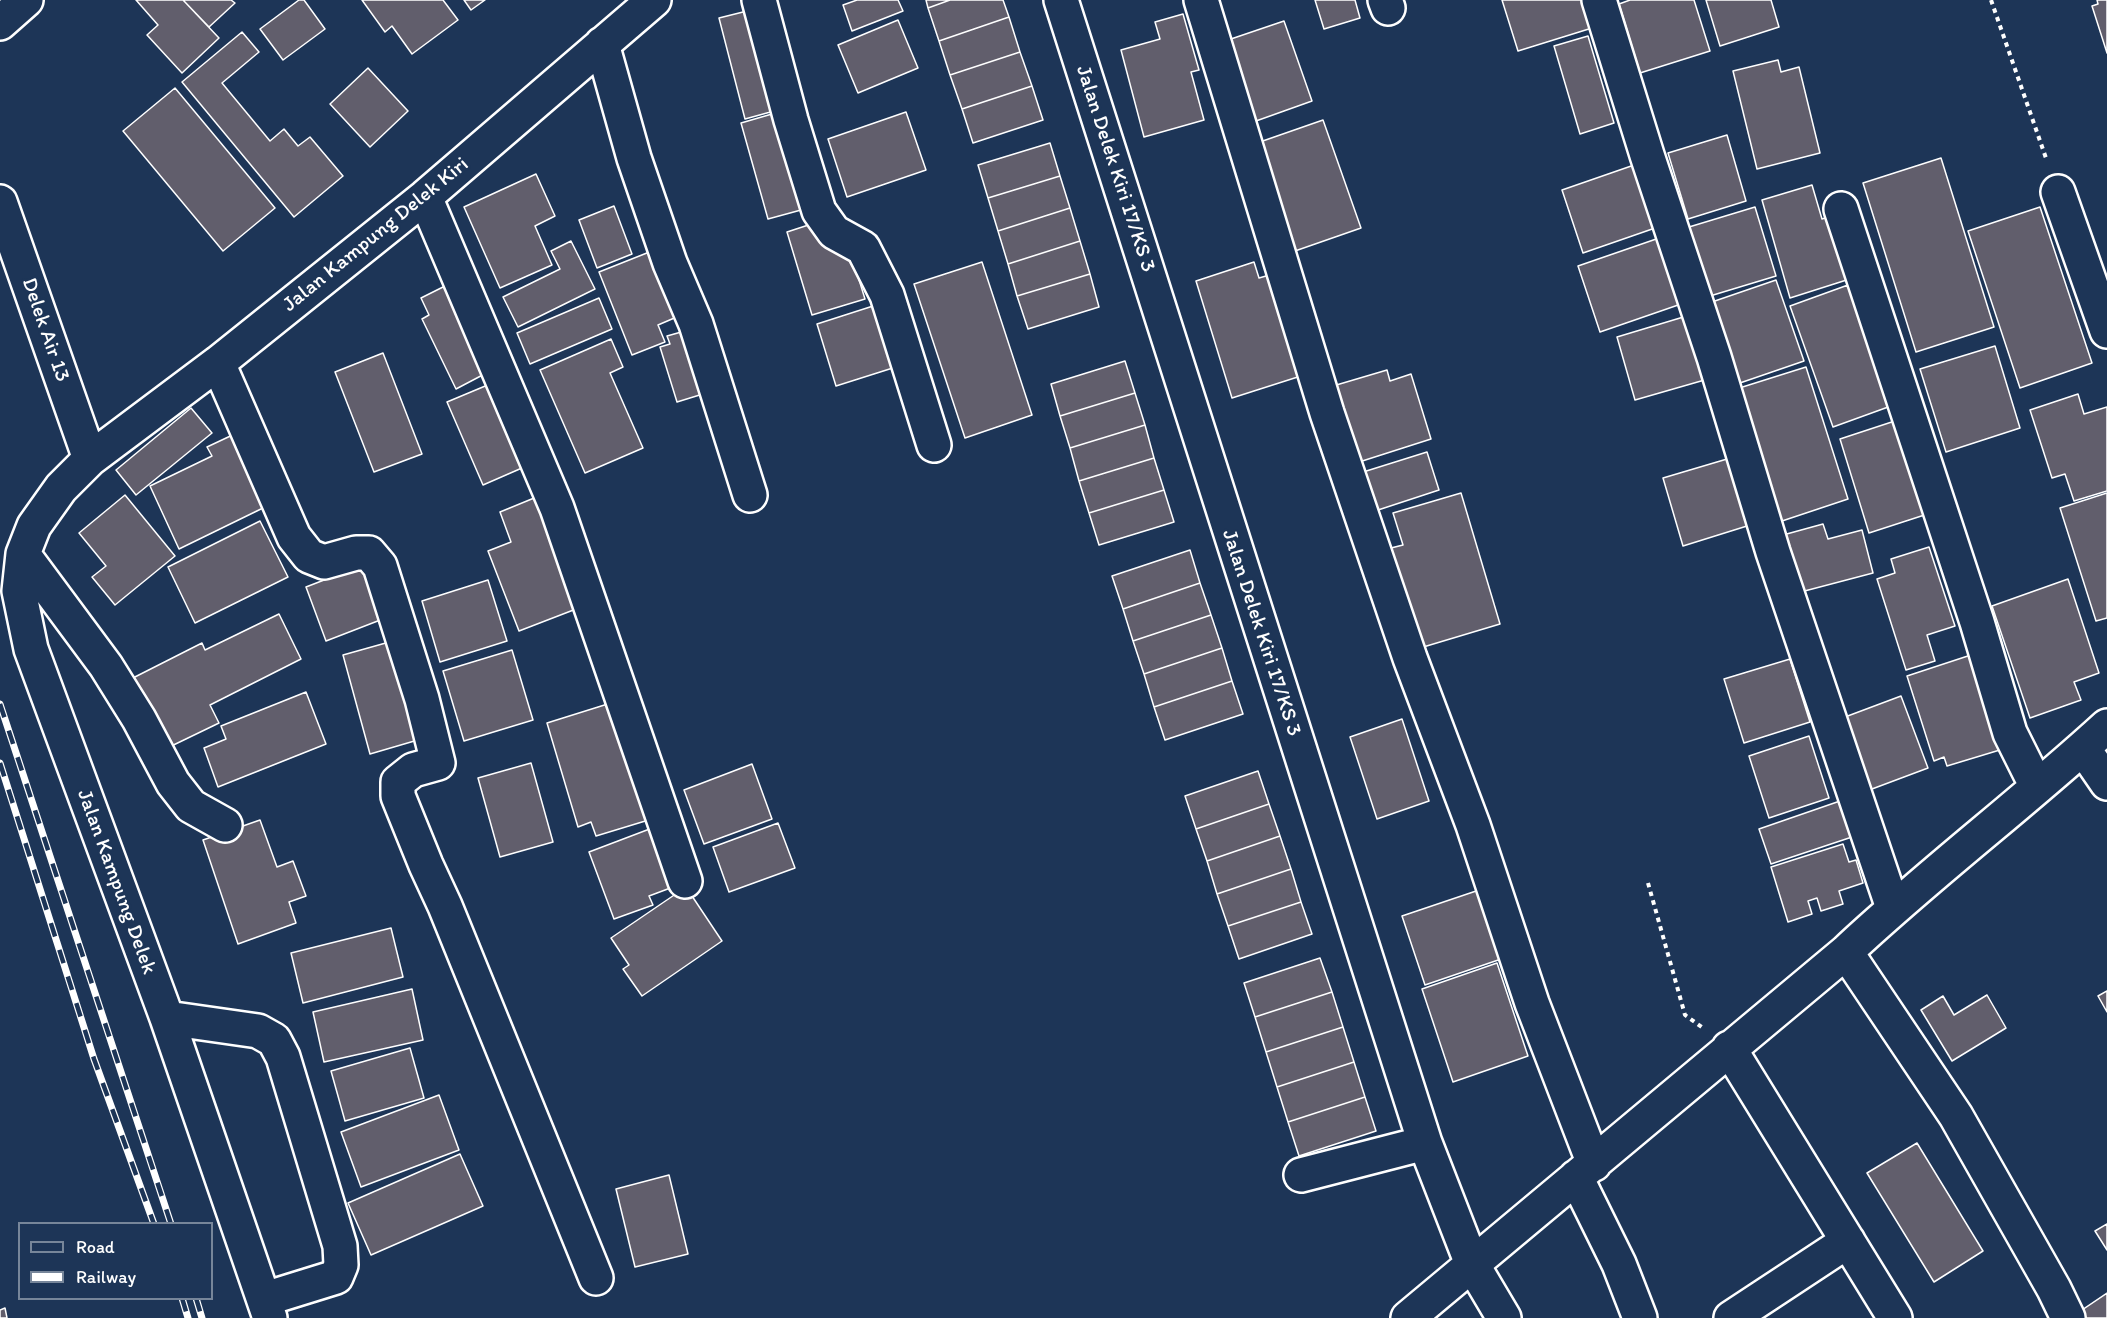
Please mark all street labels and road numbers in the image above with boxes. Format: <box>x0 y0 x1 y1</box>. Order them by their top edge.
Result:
street label: Jalan Delek Kiri 17/KS 3 <box>1070 62 1160 276</box>
street label: Jalan Kampung Delek Kiri <box>278 152 474 318</box>
street label: Delek Air 13 <box>15 275 75 385</box>
street label: Jalan Delek Kiri 17/KS 3 <box>1216 526 1306 740</box>
street label: Jalan Kampung Delek <box>71 786 161 978</box>

